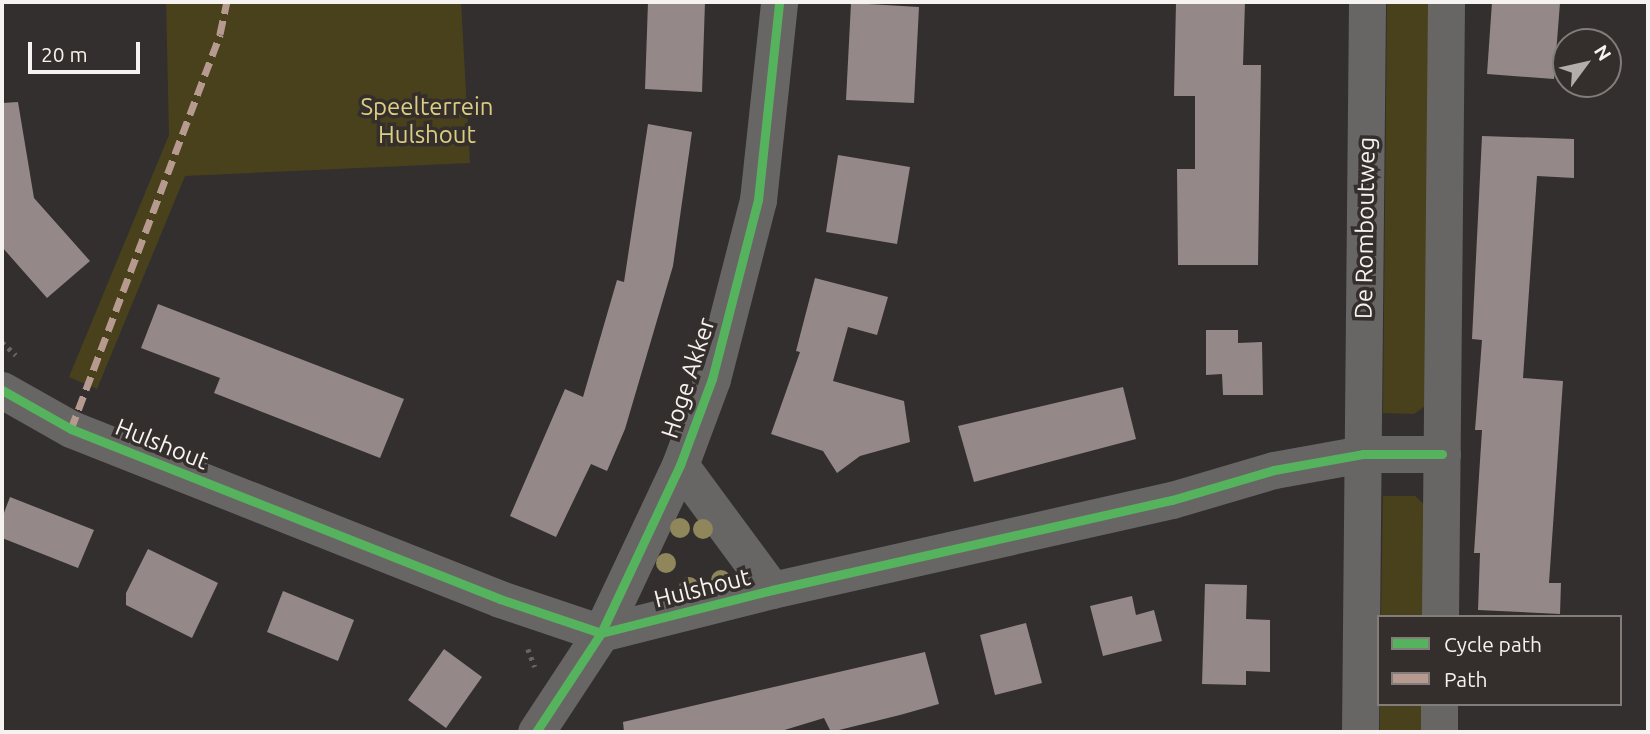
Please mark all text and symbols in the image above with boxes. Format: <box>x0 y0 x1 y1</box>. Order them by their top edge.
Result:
scale bar <box>32 28 144 72</box>
north arrow <box>1552 28 1622 98</box>
text: N <box>1590 41 1616 65</box>
text: 20 m <box>41 42 88 66</box>
park label: Speelterrein Hulshout <box>361 93 493 149</box>
street label: De Romboutweg <box>1349 137 1381 319</box>
street label: Hoge Akker <box>655 314 721 442</box>
street label: Hulshout <box>111 412 213 476</box>
street label: Hulshout <box>651 562 753 614</box>
legend <box>1377 615 1622 706</box>
text: Cycle path <box>1444 632 1542 656</box>
text: Path <box>1444 667 1487 691</box>

